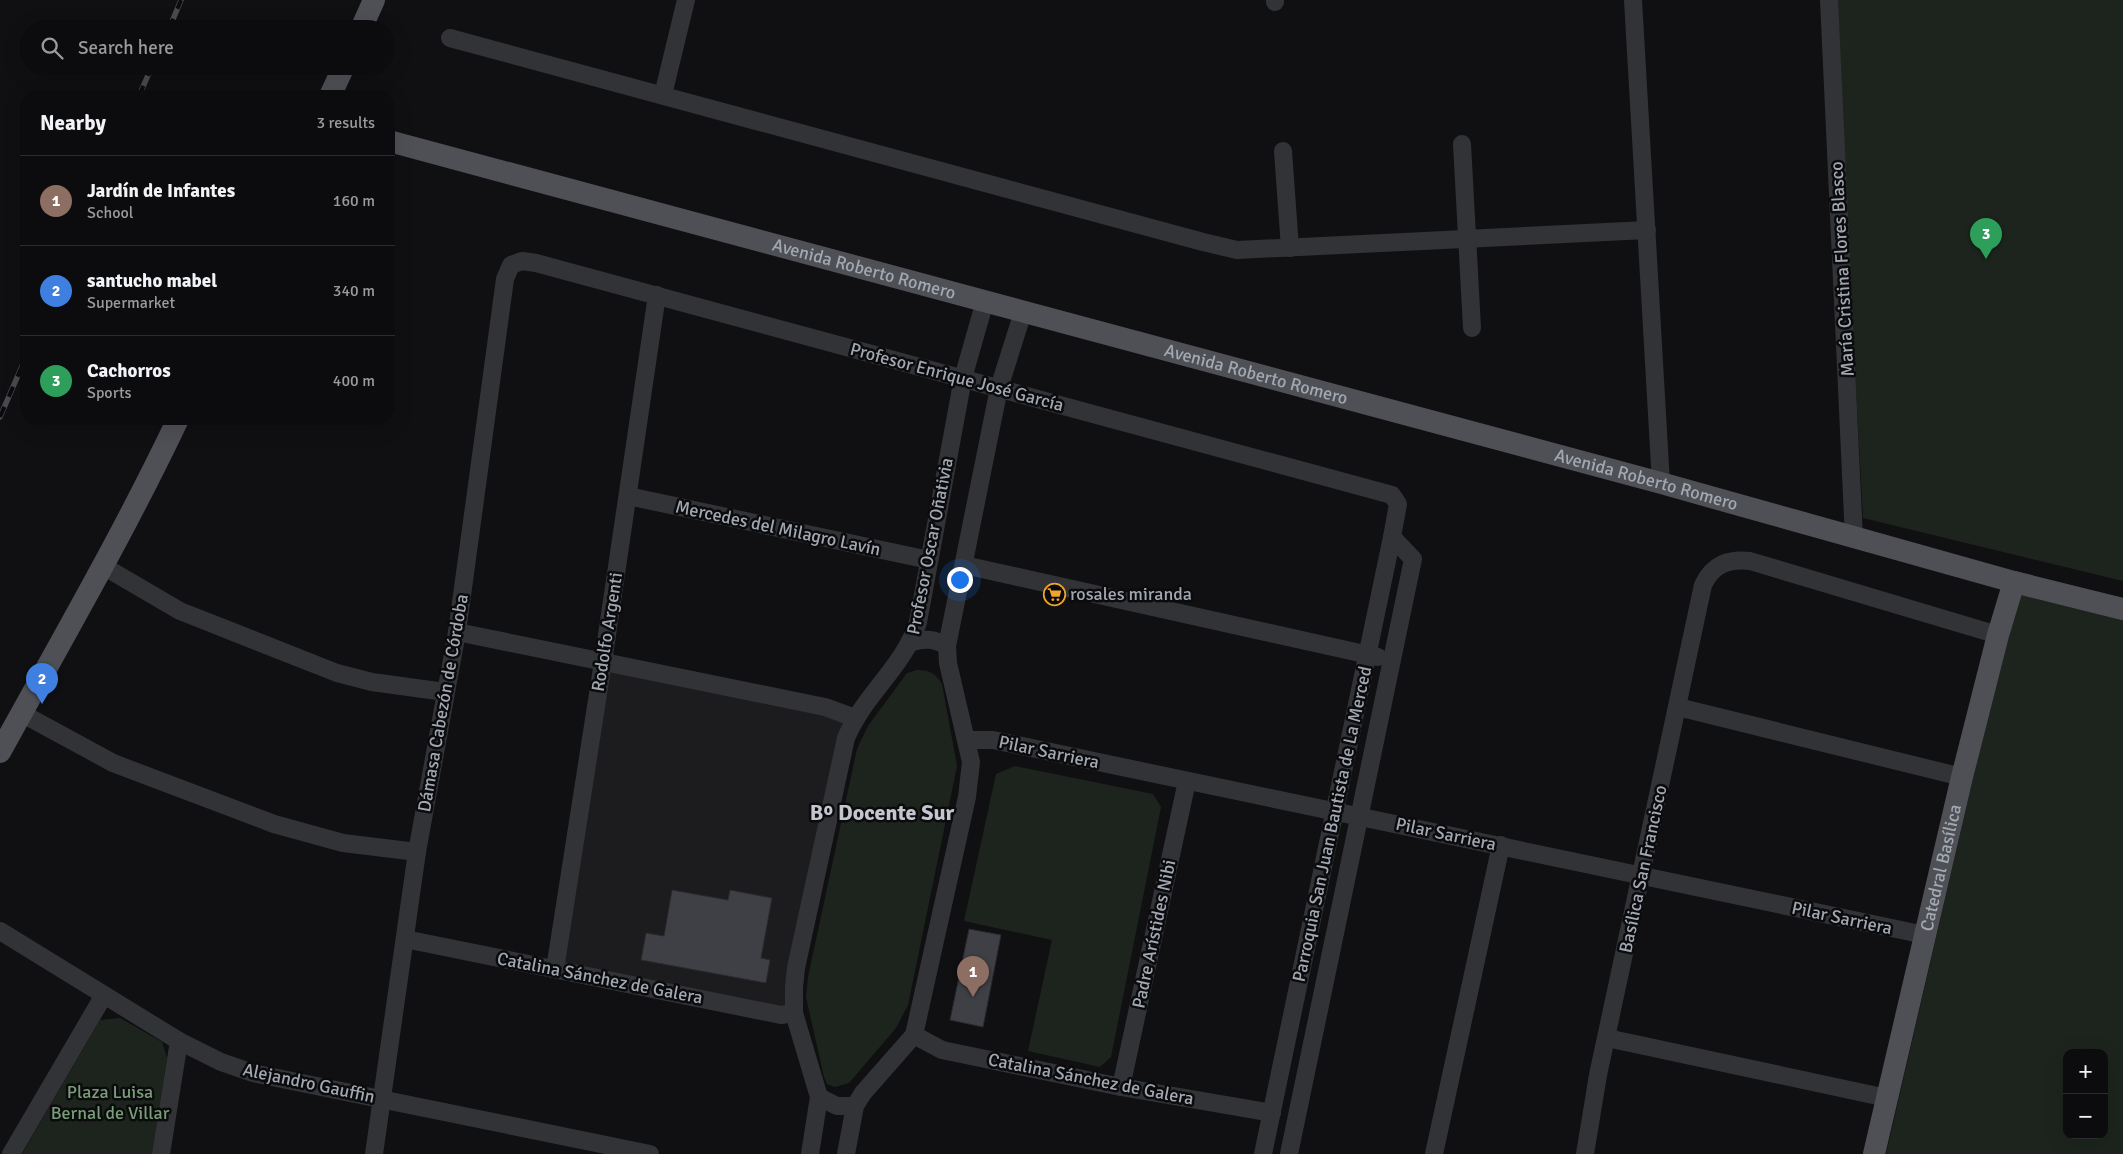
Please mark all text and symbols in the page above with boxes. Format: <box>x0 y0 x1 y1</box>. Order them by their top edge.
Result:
search box <box>20 20 395 75</box>
icon: search <box>38 34 66 62</box>
text: Search here <box>78 36 174 60</box>
text: Nearby <box>40 110 106 136</box>
text: 3 results <box>316 113 375 133</box>
street label: María Cristina Flores Blasco <box>1825 161 1859 377</box>
text: Jardín de Infantes <box>87 179 235 203</box>
text: 1 <box>52 191 60 211</box>
text: 160 m <box>333 191 375 211</box>
text: School <box>87 203 133 223</box>
pin: 3 <box>1970 218 2002 259</box>
street label: Avenida Roberto Romero <box>770 234 958 304</box>
text: santucho mabel <box>87 269 217 293</box>
text: 2 <box>52 281 60 301</box>
text: 340 m <box>333 281 375 301</box>
text: Supermarket <box>87 293 175 313</box>
street label: Profesor Enrique José García <box>848 338 1066 416</box>
street label: Avenida Roberto Romero <box>1162 339 1350 409</box>
text: Cachorros <box>87 359 171 383</box>
text: 3 <box>52 371 60 391</box>
text: 400 m <box>333 371 375 391</box>
text: Sports <box>87 383 132 403</box>
street label: Avenida Roberto Romero <box>1552 444 1740 515</box>
street label: Profesor Oscar Oñativia <box>902 456 958 636</box>
street label: Mercedes del Milagro Lavín <box>673 495 883 561</box>
your location <box>947 567 973 593</box>
street label: Rodolfo Argenti <box>587 571 627 693</box>
supermarket icon: rosales miranda <box>1042 582 1066 606</box>
place label: rosales miranda <box>1070 583 1192 605</box>
street label: Dámasa Cabezón de Córdoba <box>413 592 473 814</box>
pin: 2 <box>26 663 58 704</box>
street label: Parroquia San Juan Bautista de La Merced <box>1288 664 1376 984</box>
street label: Pilar Sarriera <box>997 731 1101 773</box>
street label: Basílica San Francisco <box>1614 783 1672 955</box>
district label: Bº Docente Sur <box>810 799 955 826</box>
street label: Catedral Basílica <box>1915 802 1966 933</box>
street label: Pilar Sarriera <box>1394 813 1498 855</box>
street label: Padre Arístides Nibi <box>1127 858 1181 1010</box>
street label: Pilar Sarriera <box>1790 897 1894 939</box>
street label: Catalina Sánchez de Galera <box>495 947 705 1009</box>
pin: 1 <box>957 956 989 997</box>
street label: Catalina Sánchez de Galera <box>986 1048 1196 1110</box>
map controls <box>2063 1049 2108 1139</box>
button: + <box>2063 1049 2108 1094</box>
street label: Alejandro Gauffin <box>241 1058 377 1108</box>
park label: Plaza Luisa Bernal de Villar <box>51 1081 170 1124</box>
button: − <box>2063 1094 2108 1139</box>

